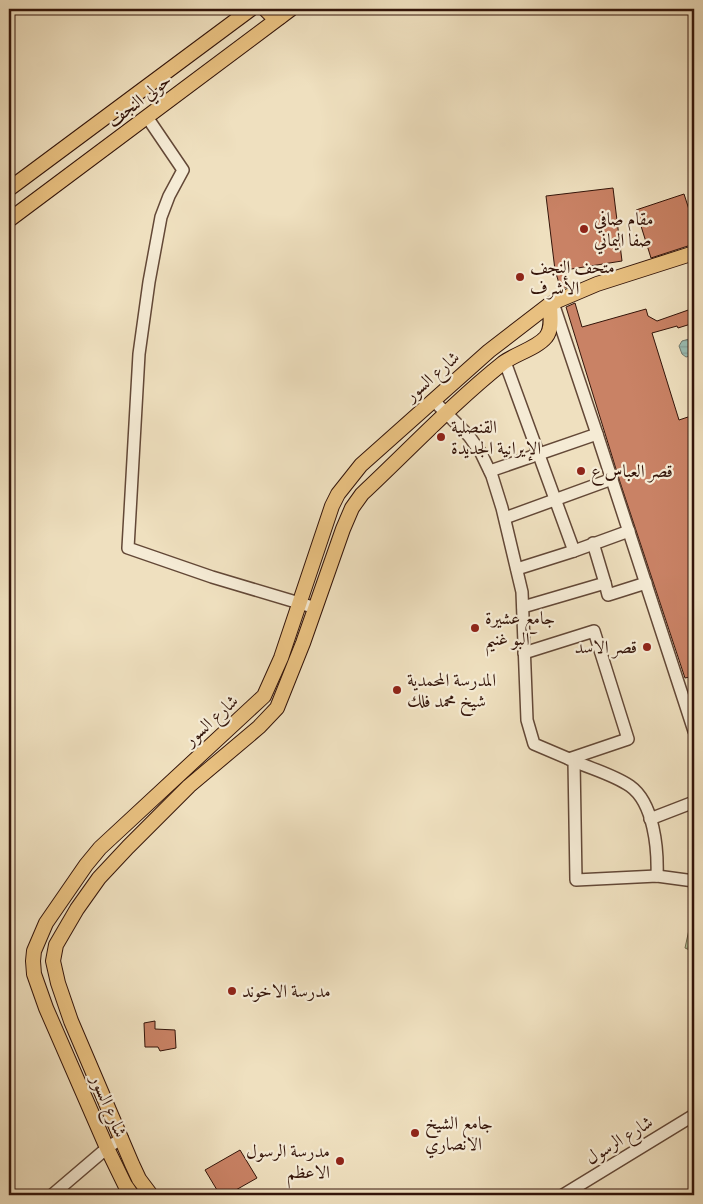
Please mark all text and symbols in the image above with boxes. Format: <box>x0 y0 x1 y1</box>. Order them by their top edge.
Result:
street label: حولي النجف <box>102 69 178 135</box>
place label: مقام صافي صفا اليماني <box>594 208 653 255</box>
marker: مقام صافي صفا اليماني <box>578 223 590 235</box>
place label: متحف النجف الأشرف <box>530 256 615 303</box>
marker: متحف النجف الأشرف <box>514 271 526 283</box>
street label: شارع السور <box>398 346 467 410</box>
place label: القنصلية الإيرانية الجديدة <box>451 416 541 463</box>
marker: القنصلية الإيرانية الجديدة <box>435 431 447 443</box>
place label: قصر العباس ع <box>591 460 673 486</box>
marker: قصر العباس ع <box>575 465 587 477</box>
place label: جامع عشيرة البو غنيم <box>485 607 555 657</box>
marker: جامع عشيرة البو غنيم <box>469 622 481 634</box>
place label: قصر الاسد <box>575 636 637 662</box>
marker: قصر الاسد <box>641 641 653 653</box>
place label: المدرسة المحمدية شيخ محمد فلك <box>407 669 496 717</box>
marker: المدرسة المحمدية شيخ محمد فلك <box>391 684 403 696</box>
street label: شارع السور <box>178 690 245 754</box>
place label: مدرسة الاخوند <box>242 980 331 1006</box>
marker: مدرسة الاخوند <box>226 985 238 997</box>
street label: شارع السور <box>82 1070 132 1142</box>
street label: شارع الرسول <box>581 1111 659 1173</box>
place label: جامع الشيخ الانصاري <box>425 1112 493 1159</box>
marker: جامع الشيخ الانصاري <box>409 1127 421 1139</box>
place label: مدرسة الرسول الاعظم <box>246 1140 330 1189</box>
marker: مدرسة الرسول الاعظم <box>334 1155 346 1167</box>

